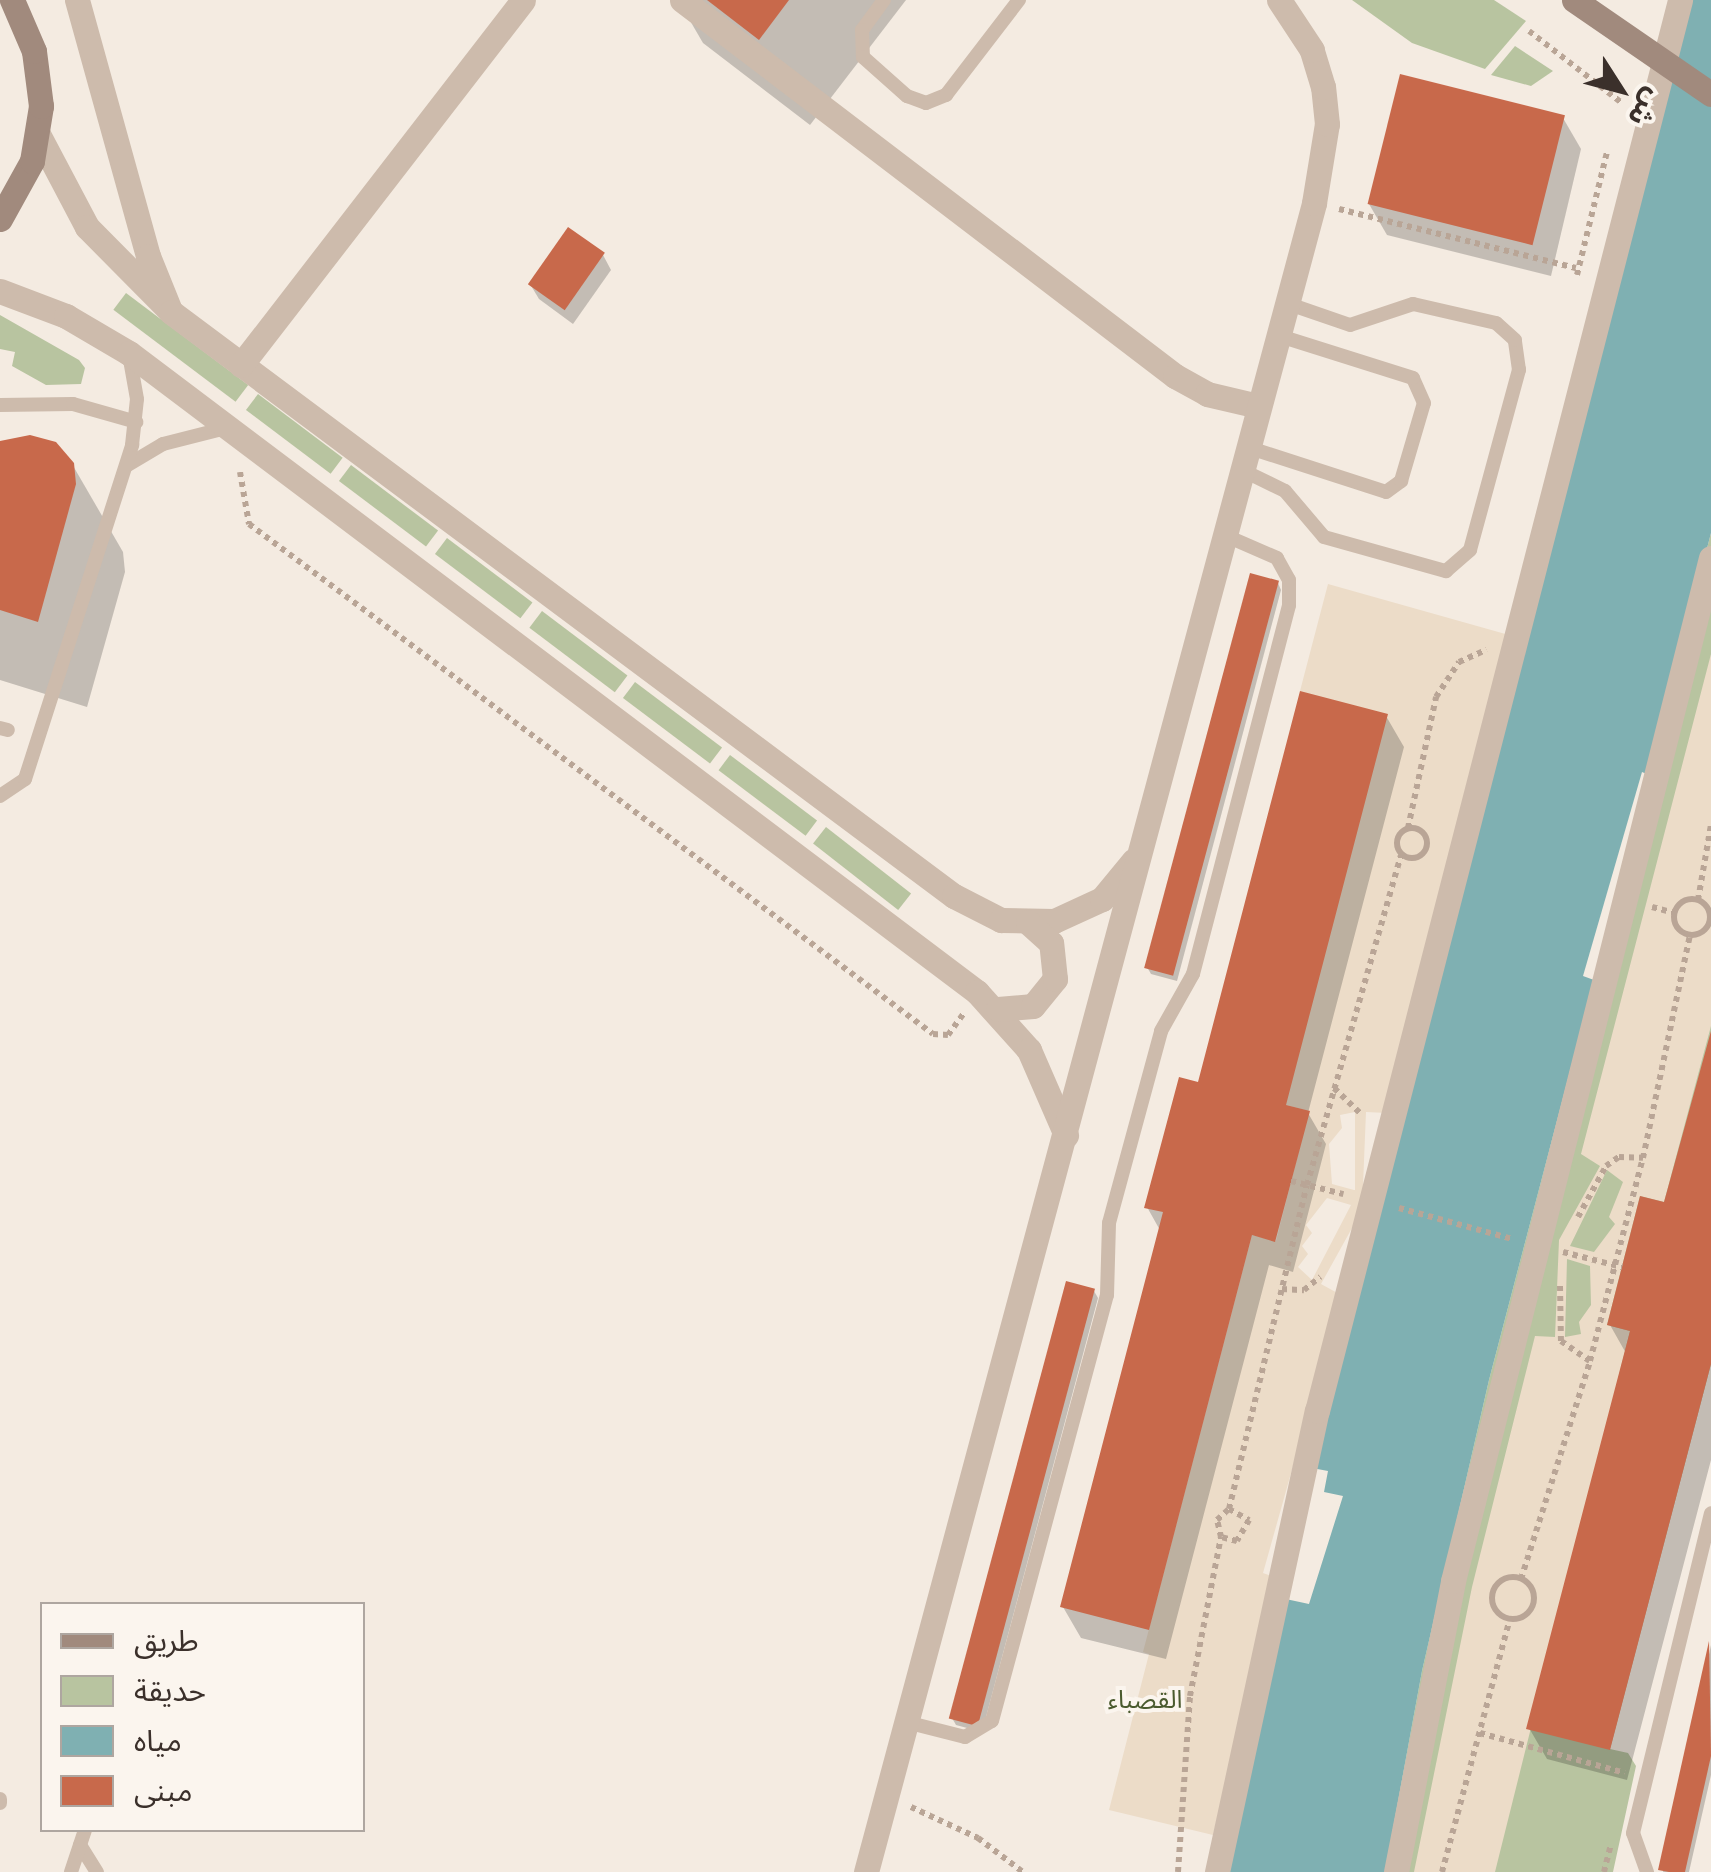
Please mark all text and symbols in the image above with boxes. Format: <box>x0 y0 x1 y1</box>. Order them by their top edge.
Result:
north arrow <box>1571 40 1671 140</box>
text: ش <box>1621 83 1670 133</box>
legend <box>40 1602 365 1832</box>
text: طريق <box>134 1623 199 1659</box>
text: حديقة <box>134 1673 206 1709</box>
park label: القصباء <box>1108 1685 1182 1715</box>
text: مياه <box>134 1723 182 1759</box>
text: مبنى <box>134 1773 192 1809</box>

